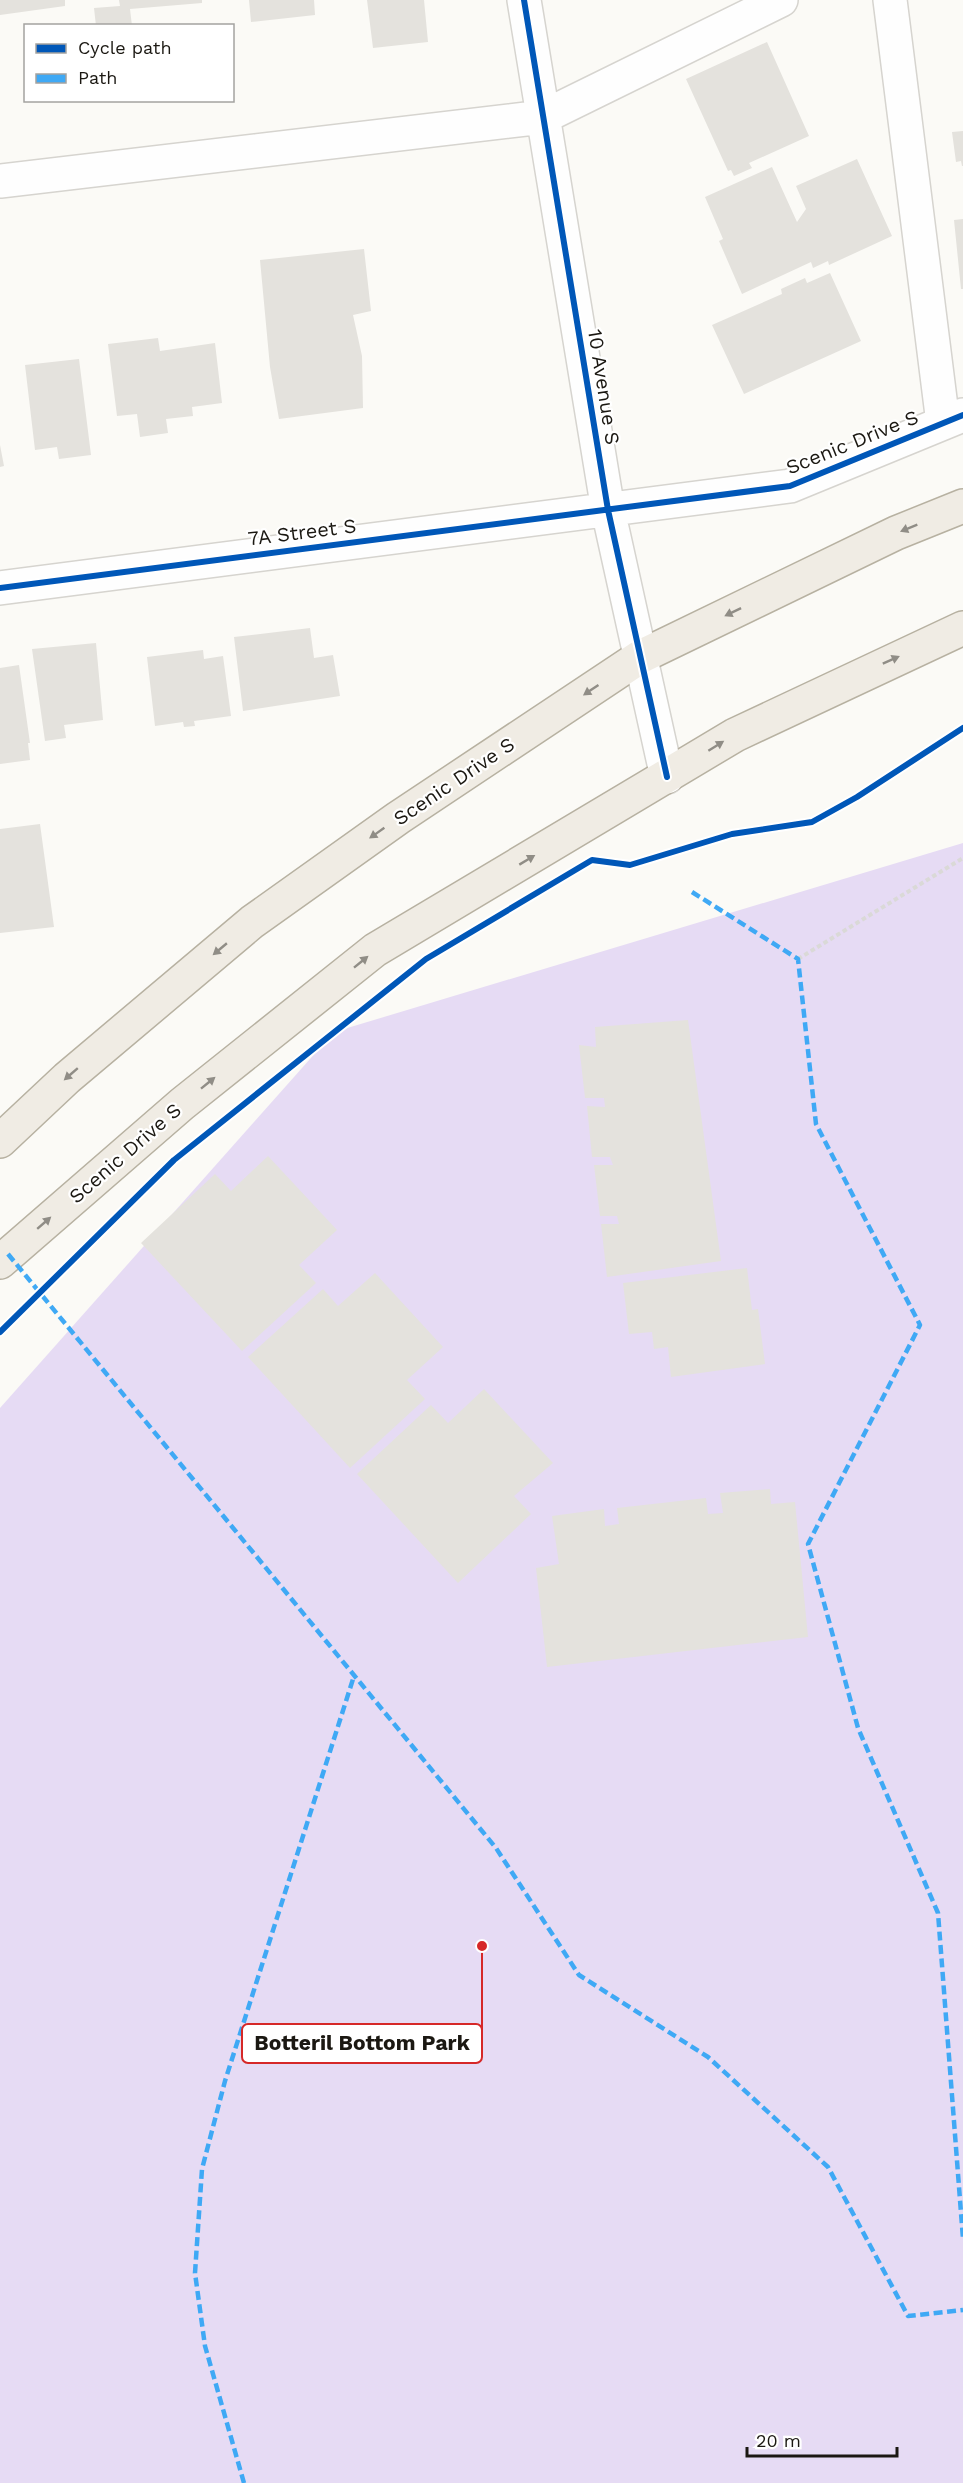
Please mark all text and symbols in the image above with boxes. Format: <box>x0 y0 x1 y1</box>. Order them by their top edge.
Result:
legend <box>24 24 234 102</box>
text: Cycle path <box>78 37 172 58</box>
text: Path <box>78 67 118 88</box>
street label: 10 Avenue S <box>583 328 625 446</box>
street label: Scenic Drive S <box>782 405 922 479</box>
street label: 7A Street S <box>246 513 358 551</box>
one-way arrow <box>900 524 918 533</box>
one-way arrow <box>725 608 742 617</box>
one-way arrow <box>883 656 900 665</box>
one-way arrow <box>584 684 600 696</box>
street label: Scenic Drive S <box>389 732 519 830</box>
one-way arrow <box>708 741 724 752</box>
one-way arrow <box>369 827 385 839</box>
one-way arrow <box>519 854 535 865</box>
one-way arrow <box>212 942 228 955</box>
one-way arrow <box>353 955 369 968</box>
one-way arrow <box>63 1068 79 1081</box>
one-way arrow <box>201 1078 216 1090</box>
street label: Scenic Drive S <box>64 1098 186 1208</box>
one-way arrow <box>36 1217 51 1230</box>
callout: Botteril Bottom Park <box>242 2024 482 2063</box>
text: Botteril Bottom Park <box>254 2030 471 2055</box>
scale bar <box>747 2420 897 2458</box>
text: 20 m <box>756 2430 801 2451</box>

